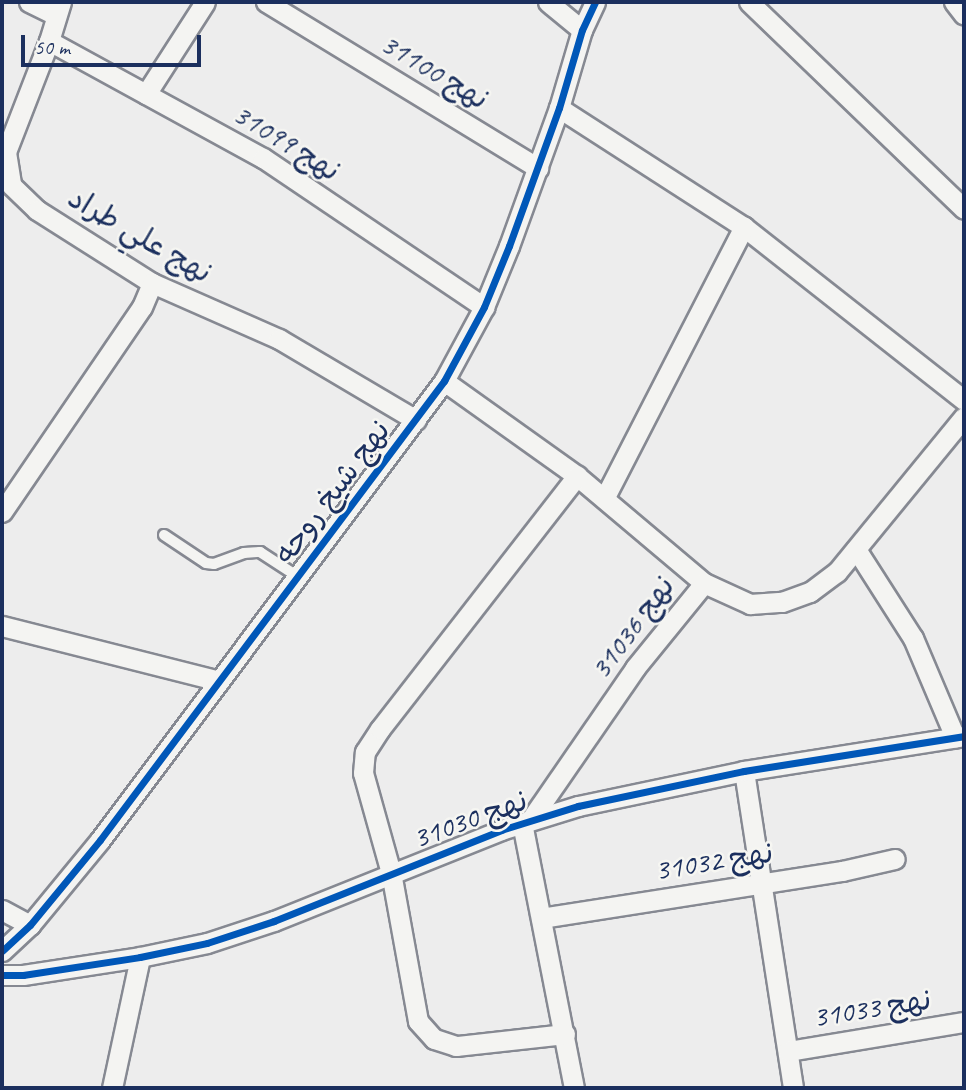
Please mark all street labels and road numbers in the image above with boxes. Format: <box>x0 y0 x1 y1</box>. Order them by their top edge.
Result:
street label: نهج 31100 <box>375 25 495 117</box>
street label: نهج 31099 <box>227 95 347 189</box>
street label: نهج علي طراد <box>62 179 218 291</box>
street label: نهج شيخ روحه <box>266 413 398 571</box>
street label: نهج 31036 <box>582 569 682 685</box>
street label: نهج 31030 <box>408 782 532 856</box>
street label: نهج 31032 <box>652 834 776 888</box>
street label: نهج 31033 <box>810 981 934 1035</box>

